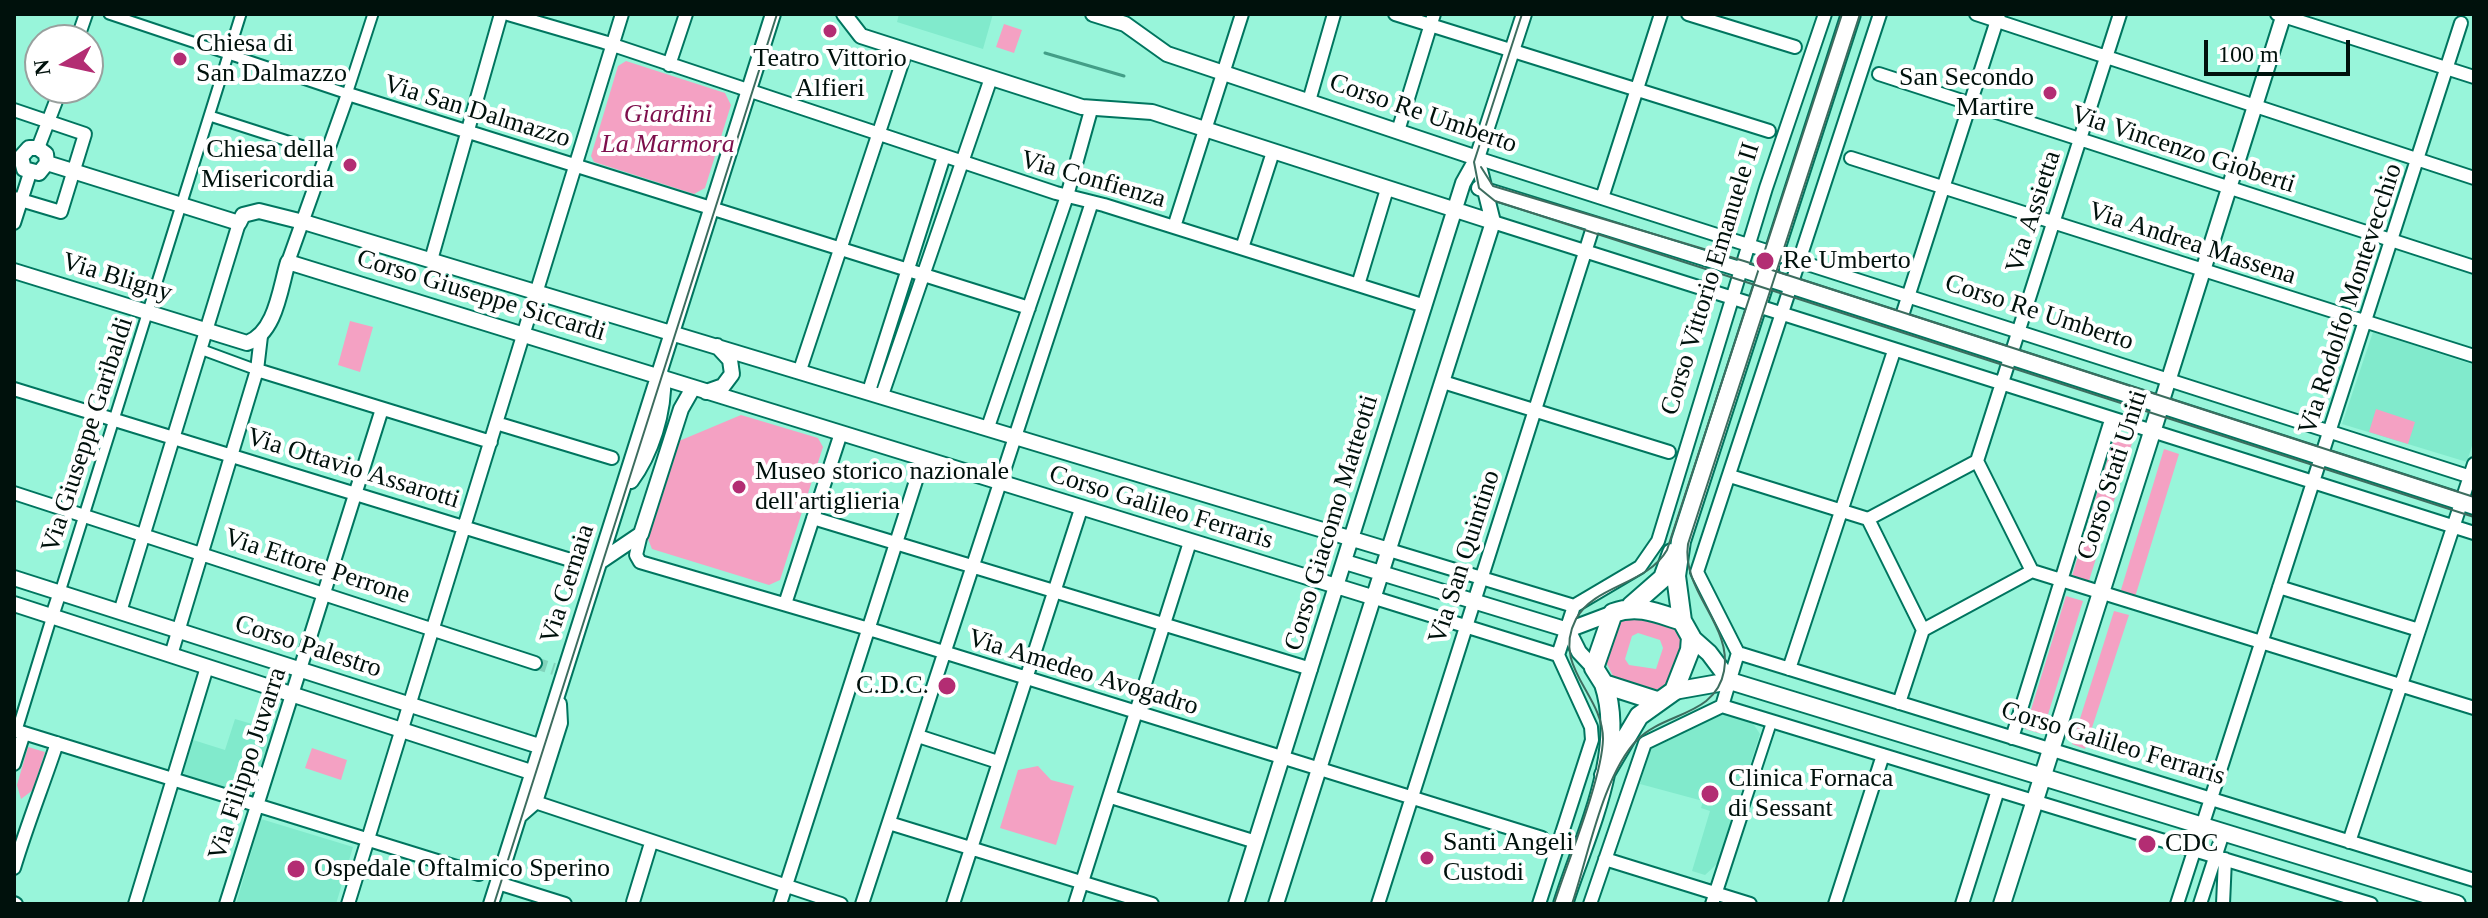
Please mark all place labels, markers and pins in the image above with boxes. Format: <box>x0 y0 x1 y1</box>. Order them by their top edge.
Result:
marker: Teatro Vittorio Alfieri <box>821 22 839 40</box>
place label: Chiesa di San Dalmazzo <box>196 28 347 90</box>
place label: Teatro Vittorio Alfieri <box>753 43 907 104</box>
marker: Chiesa di San Dalmazzo <box>171 50 189 68</box>
place label: San Secondo Martire <box>1899 62 2034 124</box>
marker: San Secondo Martire <box>2041 84 2059 102</box>
place label: Chiesa della Misericordia <box>201 134 334 196</box>
marker: Chiesa della Misericordia <box>341 156 359 174</box>
place label: Re Umberto <box>1783 245 1911 277</box>
marker: Re Umberto <box>1754 250 1776 272</box>
place label: Museo storico nazionale dell'artiglieria <box>755 456 1009 518</box>
marker: Museo storico nazionale dell'artiglieria <box>730 478 748 496</box>
place label: C.D.C. <box>856 670 929 702</box>
marker: C.D.C. <box>936 675 958 697</box>
place label: Clinica Fornaca di Sessant <box>1728 763 1893 824</box>
marker: Clinica Fornaca di Sessant <box>1699 783 1721 805</box>
place label: Santi Angeli Custodi <box>1443 827 1574 888</box>
place label: CDC <box>2165 828 2218 860</box>
marker: CDC <box>2136 833 2158 855</box>
marker: Santi Angeli Custodi <box>1418 849 1436 867</box>
place label: Ospedale Oftalmico Sperino <box>314 853 610 885</box>
marker: Ospedale Oftalmico Sperino <box>285 858 307 880</box>

